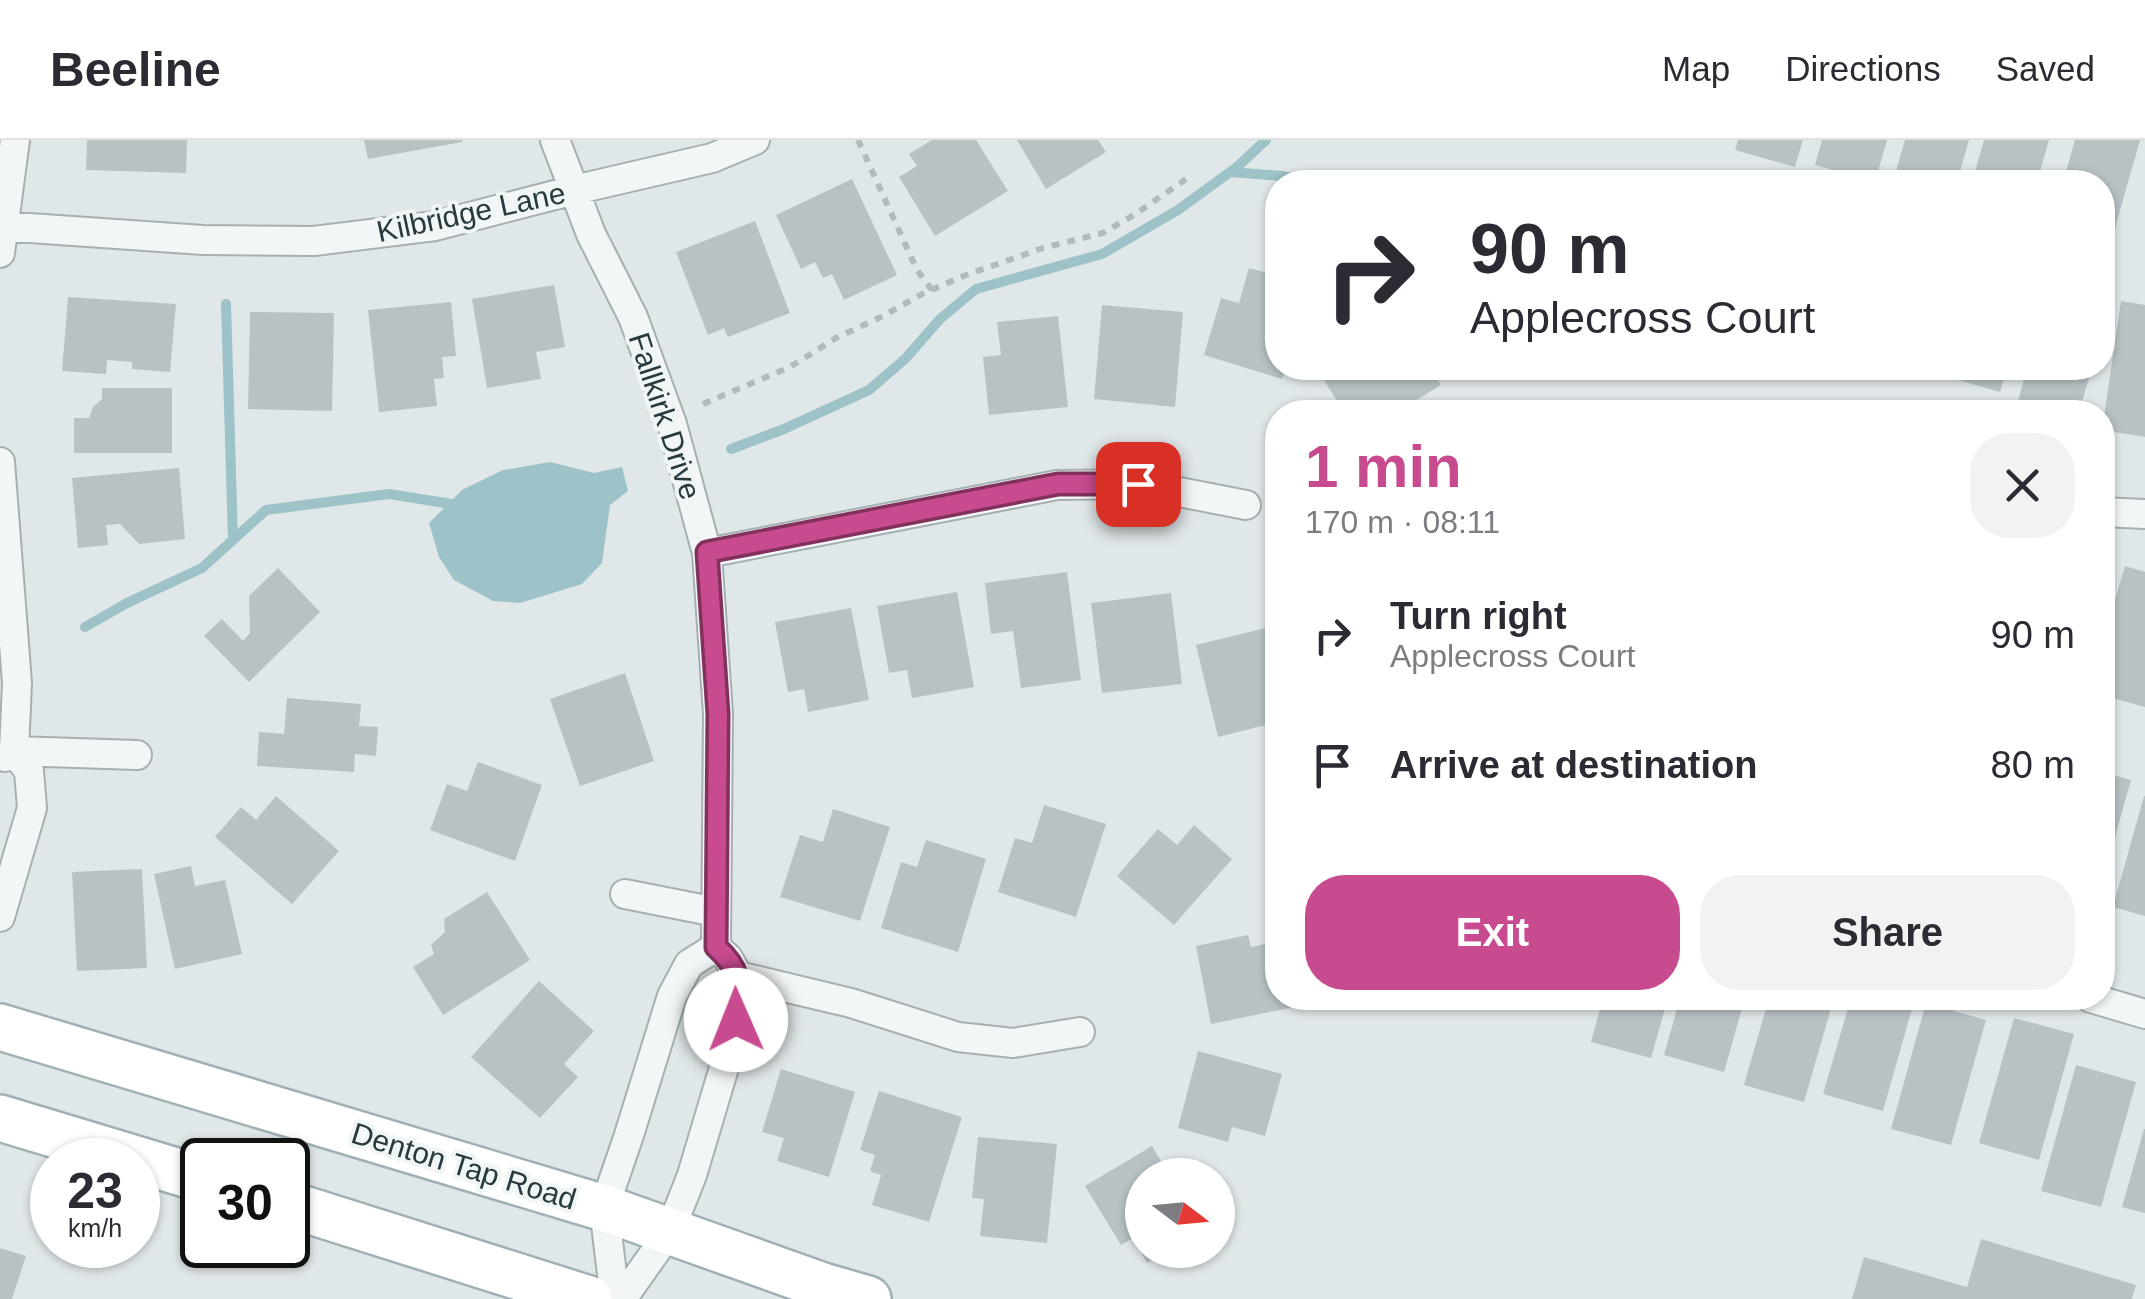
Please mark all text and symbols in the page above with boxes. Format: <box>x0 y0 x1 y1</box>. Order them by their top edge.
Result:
text: Beeline <box>50 43 221 96</box>
text: Map <box>1662 49 1730 88</box>
text: Directions <box>1785 49 1941 88</box>
text: Saved <box>1996 49 2095 88</box>
street label: Kilbridge Lane <box>374 176 568 248</box>
icon: right <box>1305 210 1435 340</box>
text: 90 m <box>1470 210 1630 288</box>
text: Applecross Court <box>1470 292 1815 343</box>
street label: Fallkirk Drive <box>623 328 707 504</box>
text: 1 min <box>1305 433 1462 500</box>
button: close <box>1970 433 2075 538</box>
pin <box>1096 442 1181 527</box>
icon: arrive <box>1111 457 1166 512</box>
text: 170 m · 08:11 <box>1305 504 1500 540</box>
text: Turn right <box>1390 595 1567 637</box>
icon: right <box>1305 608 1360 663</box>
text: 90 m <box>1991 614 2075 656</box>
text: Applecross Court <box>1390 638 1635 674</box>
icon: arrive <box>1305 738 1360 793</box>
text: Arrive at destination <box>1390 744 1757 786</box>
text: 80 m <box>1991 744 2075 786</box>
button: Exit <box>1305 875 1680 990</box>
button: Share <box>1700 875 2075 990</box>
position arrow <box>684 968 788 1072</box>
street label: Denton Tap Road <box>348 1116 580 1216</box>
speed limit sign: 30 <box>180 1138 310 1268</box>
north arrow <box>1125 1158 1235 1268</box>
map controls <box>1125 1158 1235 1268</box>
text: 23 <box>67 1163 123 1219</box>
text: km/h <box>68 1214 122 1242</box>

